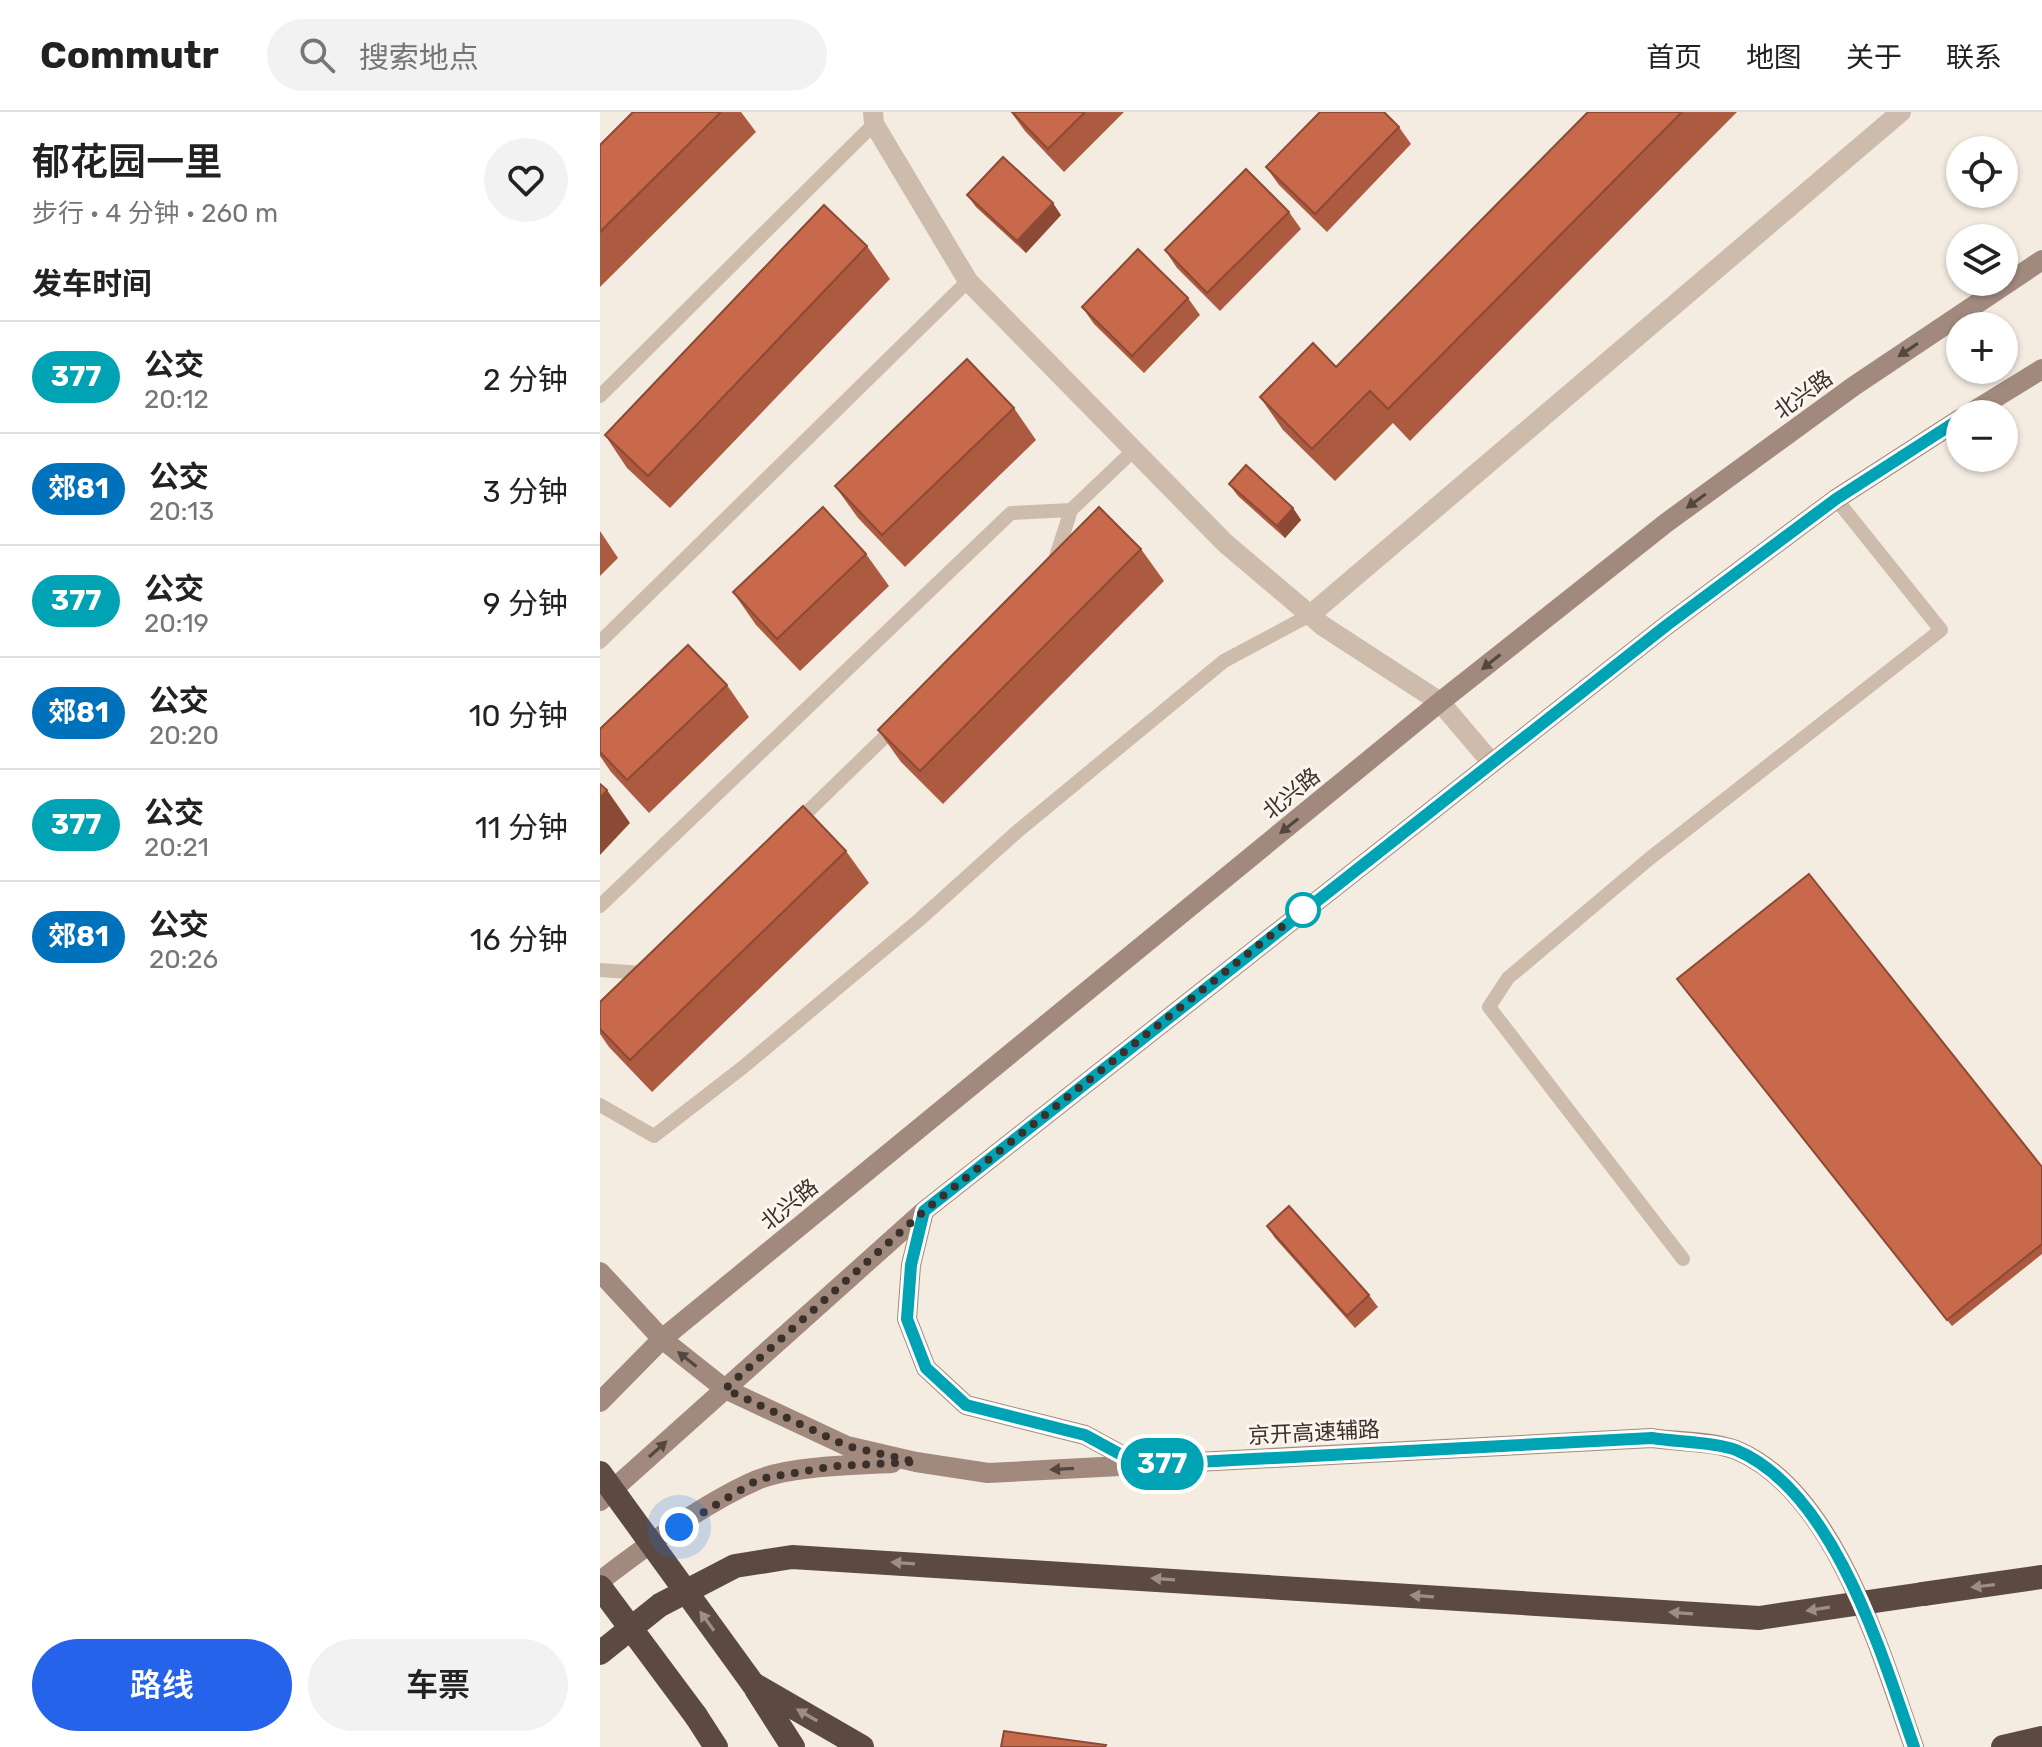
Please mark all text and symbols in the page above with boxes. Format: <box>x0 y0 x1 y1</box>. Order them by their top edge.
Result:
search box <box>267 19 827 91</box>
text: Commutr <box>40 32 219 78</box>
icon: search <box>295 33 339 77</box>
text: 搜索地点 <box>359 40 479 76</box>
text: 首页 <box>1646 41 1702 74</box>
text: 地图 <box>1746 41 1802 74</box>
text: 关于 <box>1846 41 1902 74</box>
text: 联系 <box>1946 41 2002 74</box>
map controls <box>1946 136 2018 472</box>
button: locate <box>1946 136 2018 208</box>
button: heart <box>484 138 568 222</box>
text: 郁花园一里 <box>32 139 222 185</box>
text: 步行 · 4 分钟 · 260 m <box>32 198 278 229</box>
button: layers <box>1946 224 2018 296</box>
text: 发车时间 <box>32 266 152 302</box>
button: + <box>1946 312 2018 384</box>
one-way arrow <box>1897 343 1918 358</box>
text: 公交 <box>144 347 204 383</box>
text: 377 <box>51 360 101 393</box>
text: 2 分钟 <box>483 362 568 398</box>
street label: 北兴路 <box>1769 364 1838 425</box>
text: 20:12 <box>144 384 209 415</box>
button: − <box>1946 400 2018 472</box>
text: 公交 <box>149 459 209 495</box>
text: 郊81 <box>48 472 109 505</box>
text: 3 分钟 <box>483 474 568 510</box>
one-way arrow <box>1685 493 1706 508</box>
text: 20:13 <box>149 496 214 527</box>
text: 公交 <box>144 571 204 607</box>
text: 377 <box>51 584 101 617</box>
text: 9 分钟 <box>483 586 568 622</box>
text: 20:19 <box>144 608 209 639</box>
one-way arrow <box>1481 653 1501 669</box>
text: 公交 <box>149 683 209 719</box>
text: 郊81 <box>48 696 109 729</box>
text: 10 分钟 <box>469 698 568 734</box>
text: 20:20 <box>149 720 219 751</box>
street label: 北兴路 <box>1257 762 1325 825</box>
text: 公交 <box>144 795 204 831</box>
text: 377 <box>51 808 101 841</box>
text: 11 分钟 <box>475 810 568 846</box>
one-way arrow <box>1279 817 1300 834</box>
text: 20:21 <box>144 832 209 863</box>
unlabelled marker <box>1286 893 1320 927</box>
text: 公交 <box>149 907 209 943</box>
text: 郊81 <box>48 920 109 953</box>
text: 16 分钟 <box>470 922 568 958</box>
text: 20:26 <box>149 944 218 975</box>
street label: 北兴路 <box>755 1173 823 1236</box>
one-way arrow <box>677 1352 697 1368</box>
street label: 京开高速辅路 <box>1247 1416 1381 1449</box>
line badge: 377 <box>1116 1438 1208 1490</box>
one-way arrow <box>648 1441 668 1458</box>
text: 377 <box>1137 1447 1187 1480</box>
one-way arrow <box>1049 1463 1074 1476</box>
your location <box>659 1507 699 1547</box>
one-way arrow <box>890 1556 915 1569</box>
one-way arrow <box>1150 1573 1175 1586</box>
one-way arrow <box>1970 1580 1995 1593</box>
one-way arrow <box>1409 1589 1434 1602</box>
one-way arrow <box>1805 1603 1830 1616</box>
one-way arrow <box>1669 1606 1694 1619</box>
one-way arrow <box>700 1610 715 1631</box>
button: 路线 <box>32 1639 292 1731</box>
button: 车票 <box>308 1639 568 1731</box>
one-way arrow <box>796 1708 818 1722</box>

